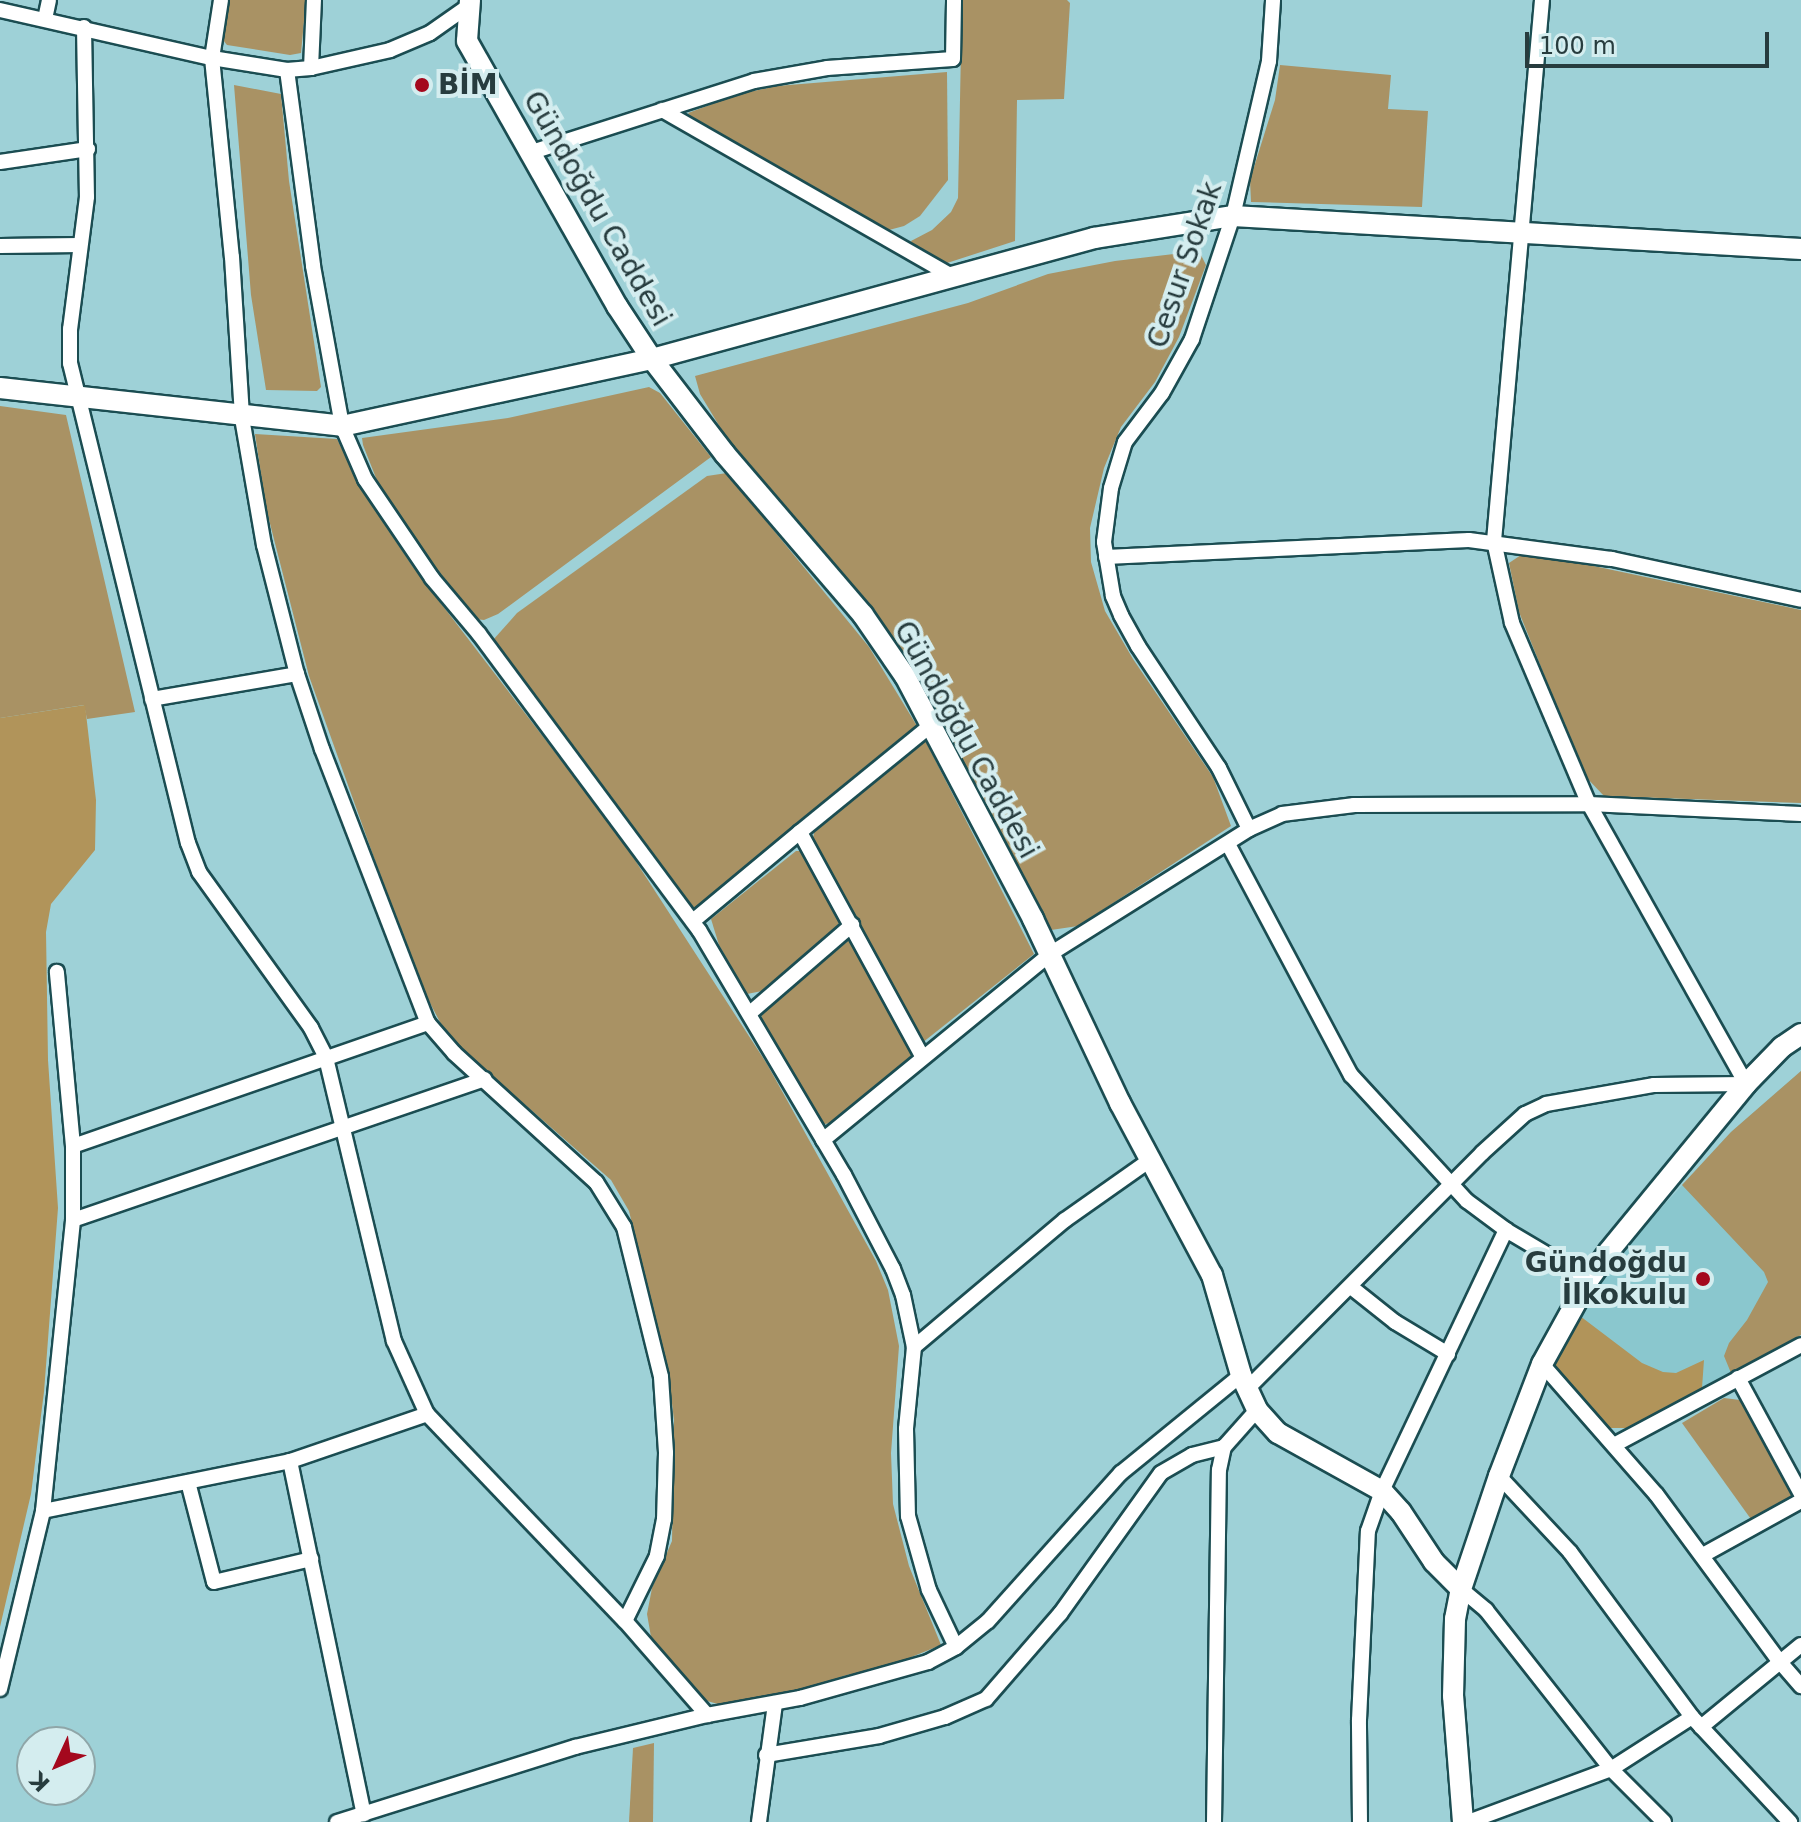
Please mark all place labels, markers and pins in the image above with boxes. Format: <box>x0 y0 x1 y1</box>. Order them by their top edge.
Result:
place label: BİM <box>438 68 498 102</box>
marker: BİM <box>413 76 431 94</box>
place label: Gündoğdu İlkokulu <box>1525 1246 1687 1312</box>
marker: Gündoğdu İlkokulu <box>1694 1270 1712 1288</box>

